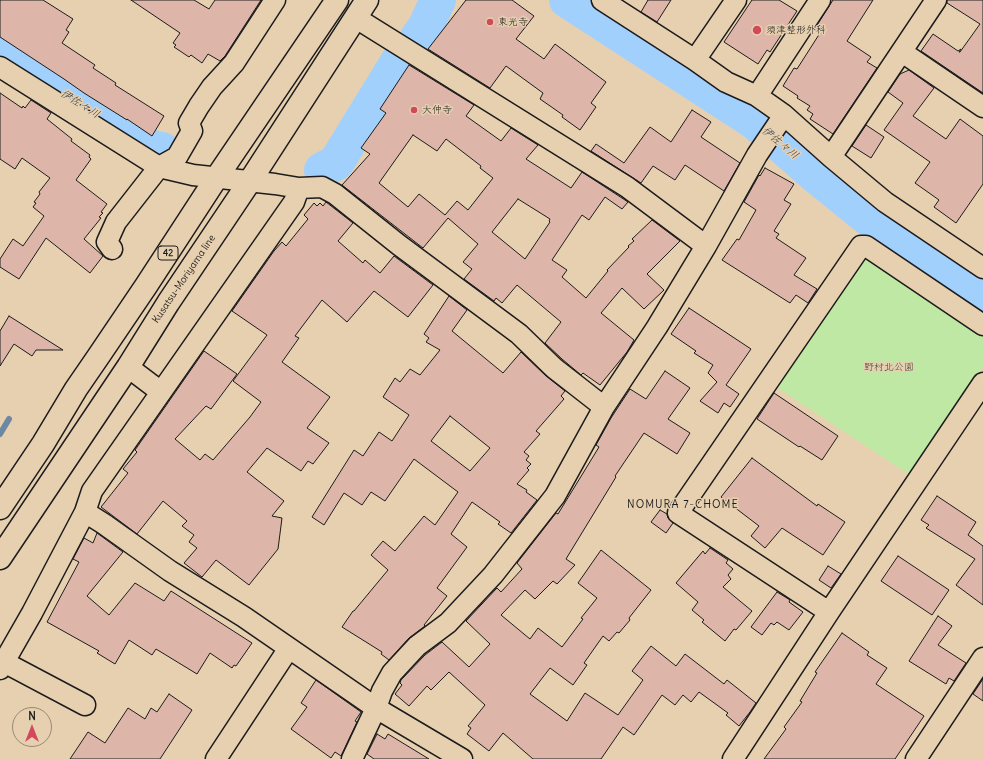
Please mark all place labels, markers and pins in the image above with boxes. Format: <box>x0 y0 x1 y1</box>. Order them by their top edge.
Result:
place label: 東光寺 <box>498 16 528 28</box>
marker: 東光寺 <box>485 17 495 27</box>
marker: 須津整形外科 <box>751 24 763 36</box>
place label: 須津整形外科 <box>766 24 826 36</box>
place label: 大仲寺 <box>422 104 452 116</box>
marker: 大仲寺 <box>409 105 419 115</box>

